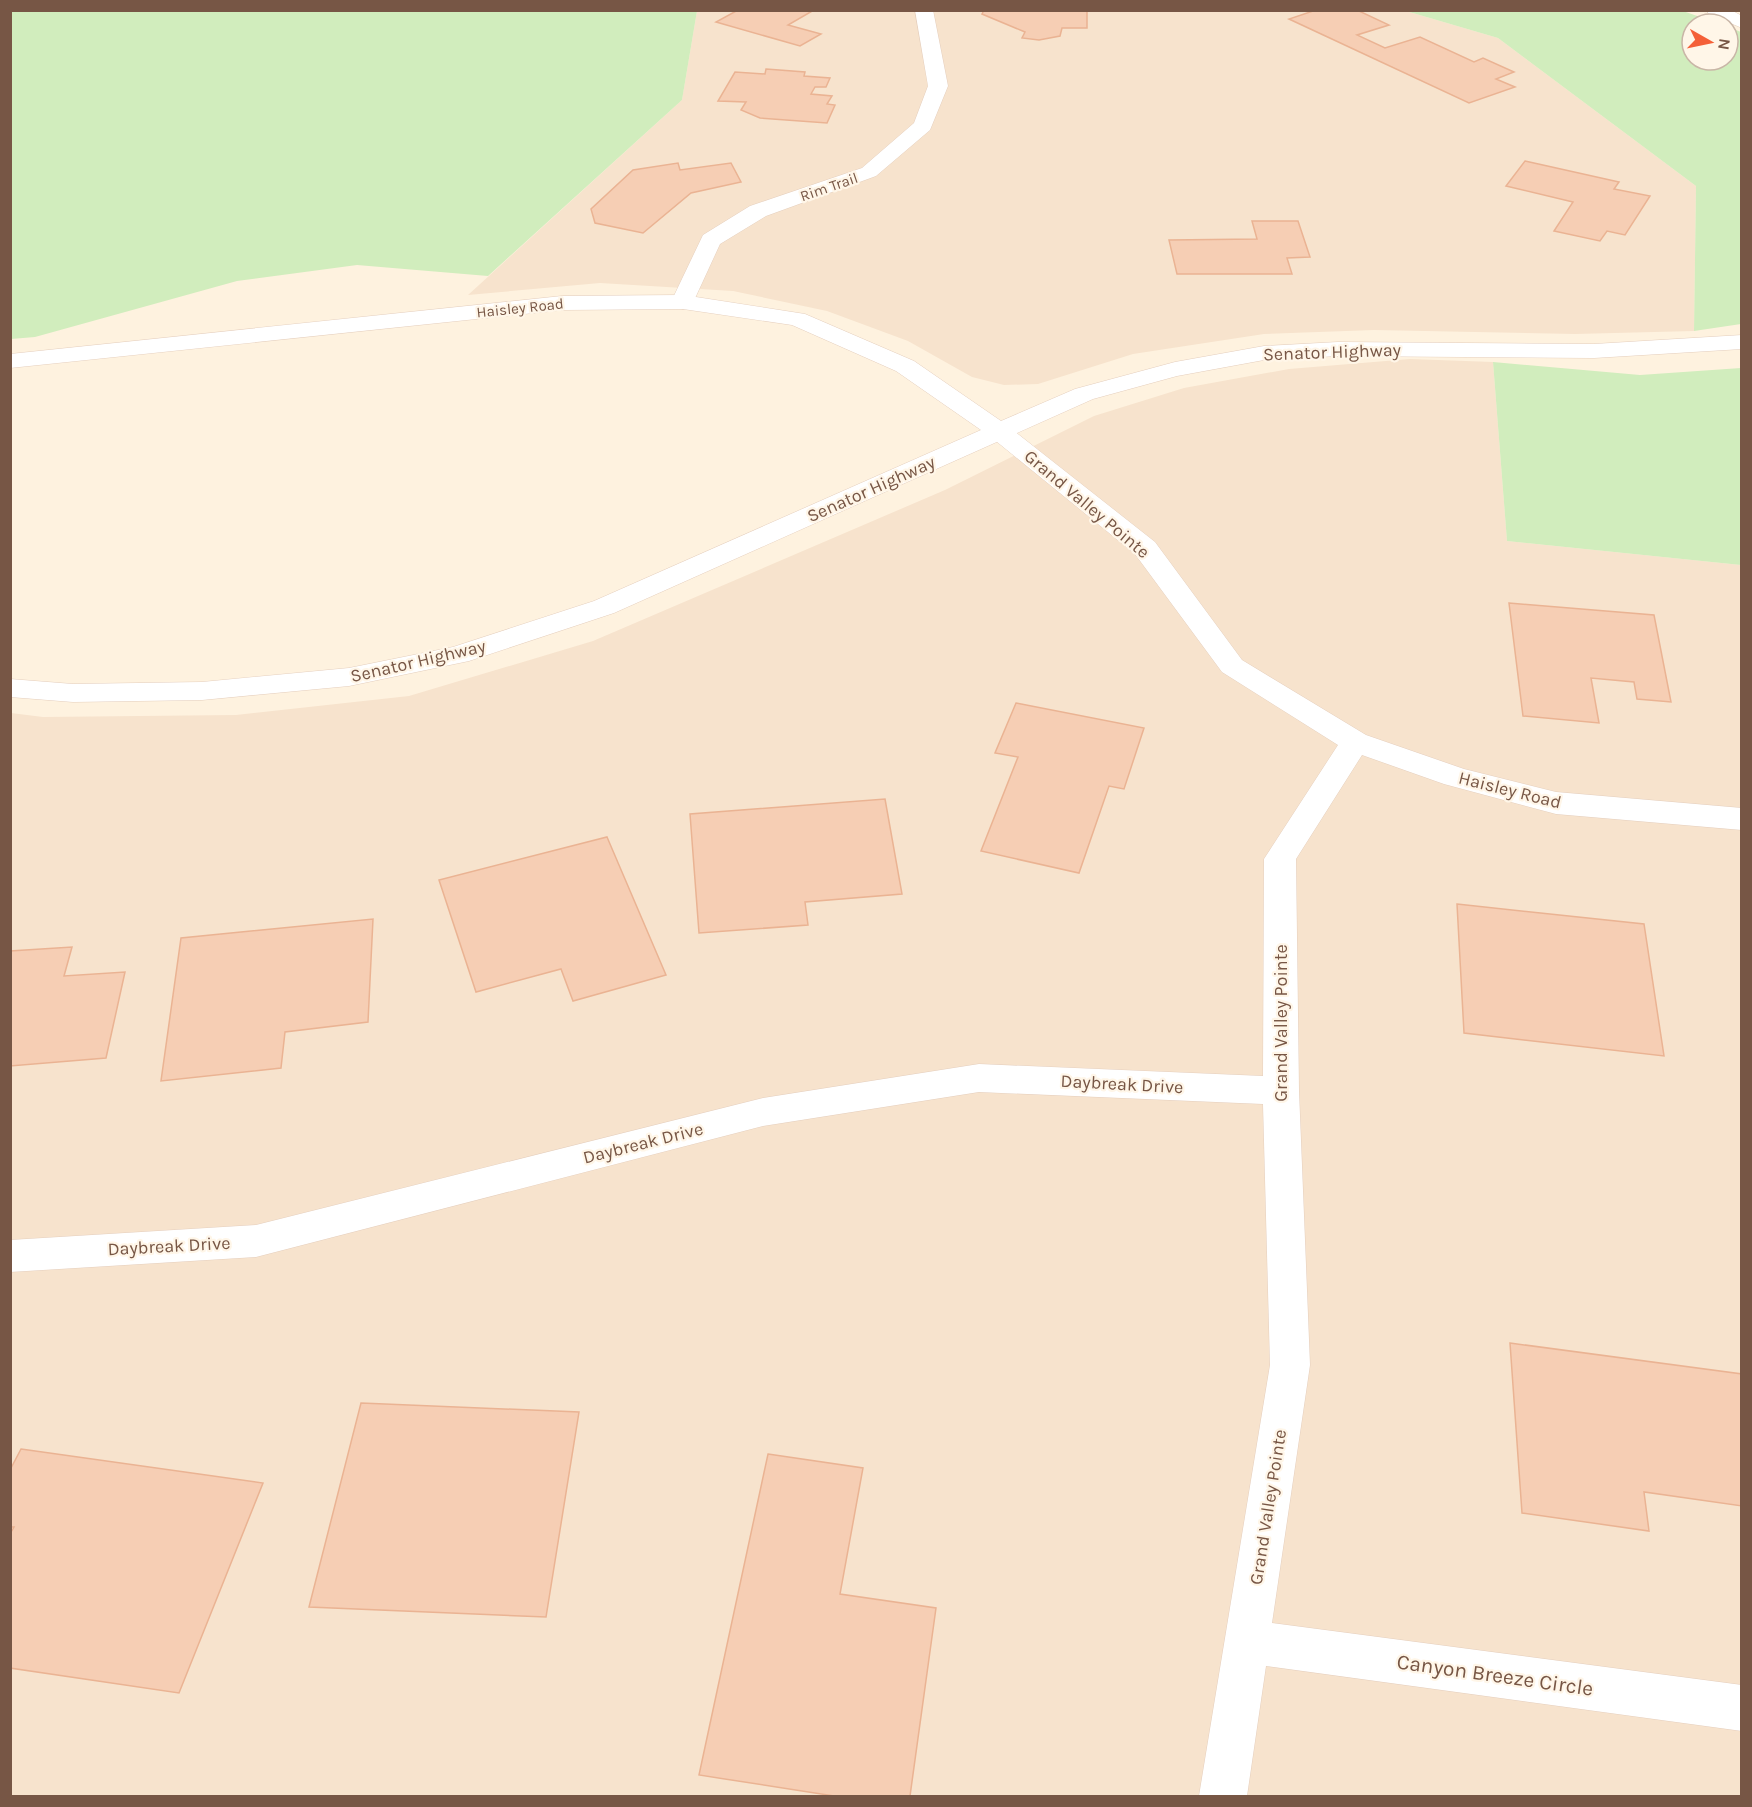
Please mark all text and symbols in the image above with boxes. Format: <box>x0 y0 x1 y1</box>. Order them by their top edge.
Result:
north arrow <box>1680 12 1740 72</box>
text: N <box>1714 37 1735 51</box>
street label: Rim Trail <box>798 169 860 205</box>
street label: Haisley Road <box>475 294 565 322</box>
street label: Senator Highway <box>1263 339 1402 365</box>
street label: Grand Valley Pointe <box>1020 445 1154 563</box>
street label: Senator Highway <box>803 451 939 527</box>
street label: Senator Highway <box>348 635 488 687</box>
street label: Haisley Road <box>1456 767 1564 813</box>
street label: Grand Valley Pointe <box>1270 944 1292 1102</box>
street label: Daybreak Drive <box>1060 1070 1184 1098</box>
street label: Daybreak Drive <box>581 1117 705 1169</box>
street label: Daybreak Drive <box>107 1232 231 1260</box>
street label: Grand Valley Pointe <box>1245 1428 1291 1586</box>
street label: Canyon Breeze Circle <box>1395 1649 1595 1701</box>

